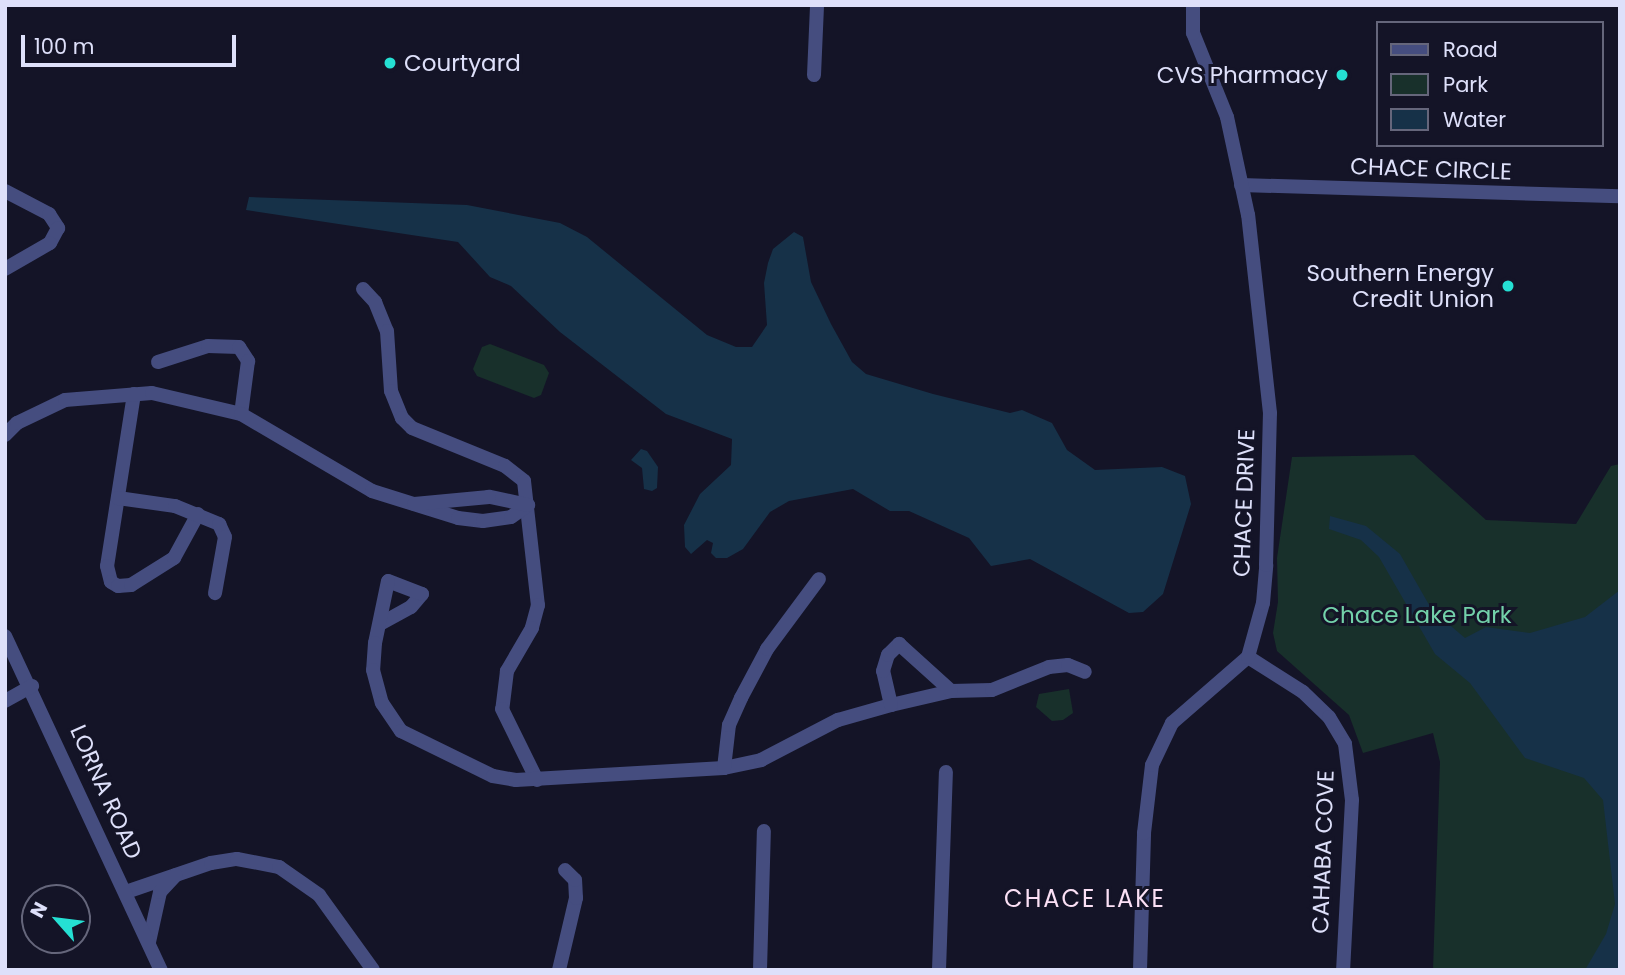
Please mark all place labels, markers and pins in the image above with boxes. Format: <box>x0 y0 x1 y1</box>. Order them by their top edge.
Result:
place label: Courtyard <box>404 49 521 77</box>
marker: Courtyard <box>382 55 398 71</box>
place label: CVS Pharmacy <box>1157 61 1328 89</box>
marker: CVS Pharmacy <box>1334 67 1350 83</box>
place label: Southern Energy Credit Union <box>1306 259 1494 313</box>
marker: Southern Energy Credit Union <box>1500 278 1516 294</box>

